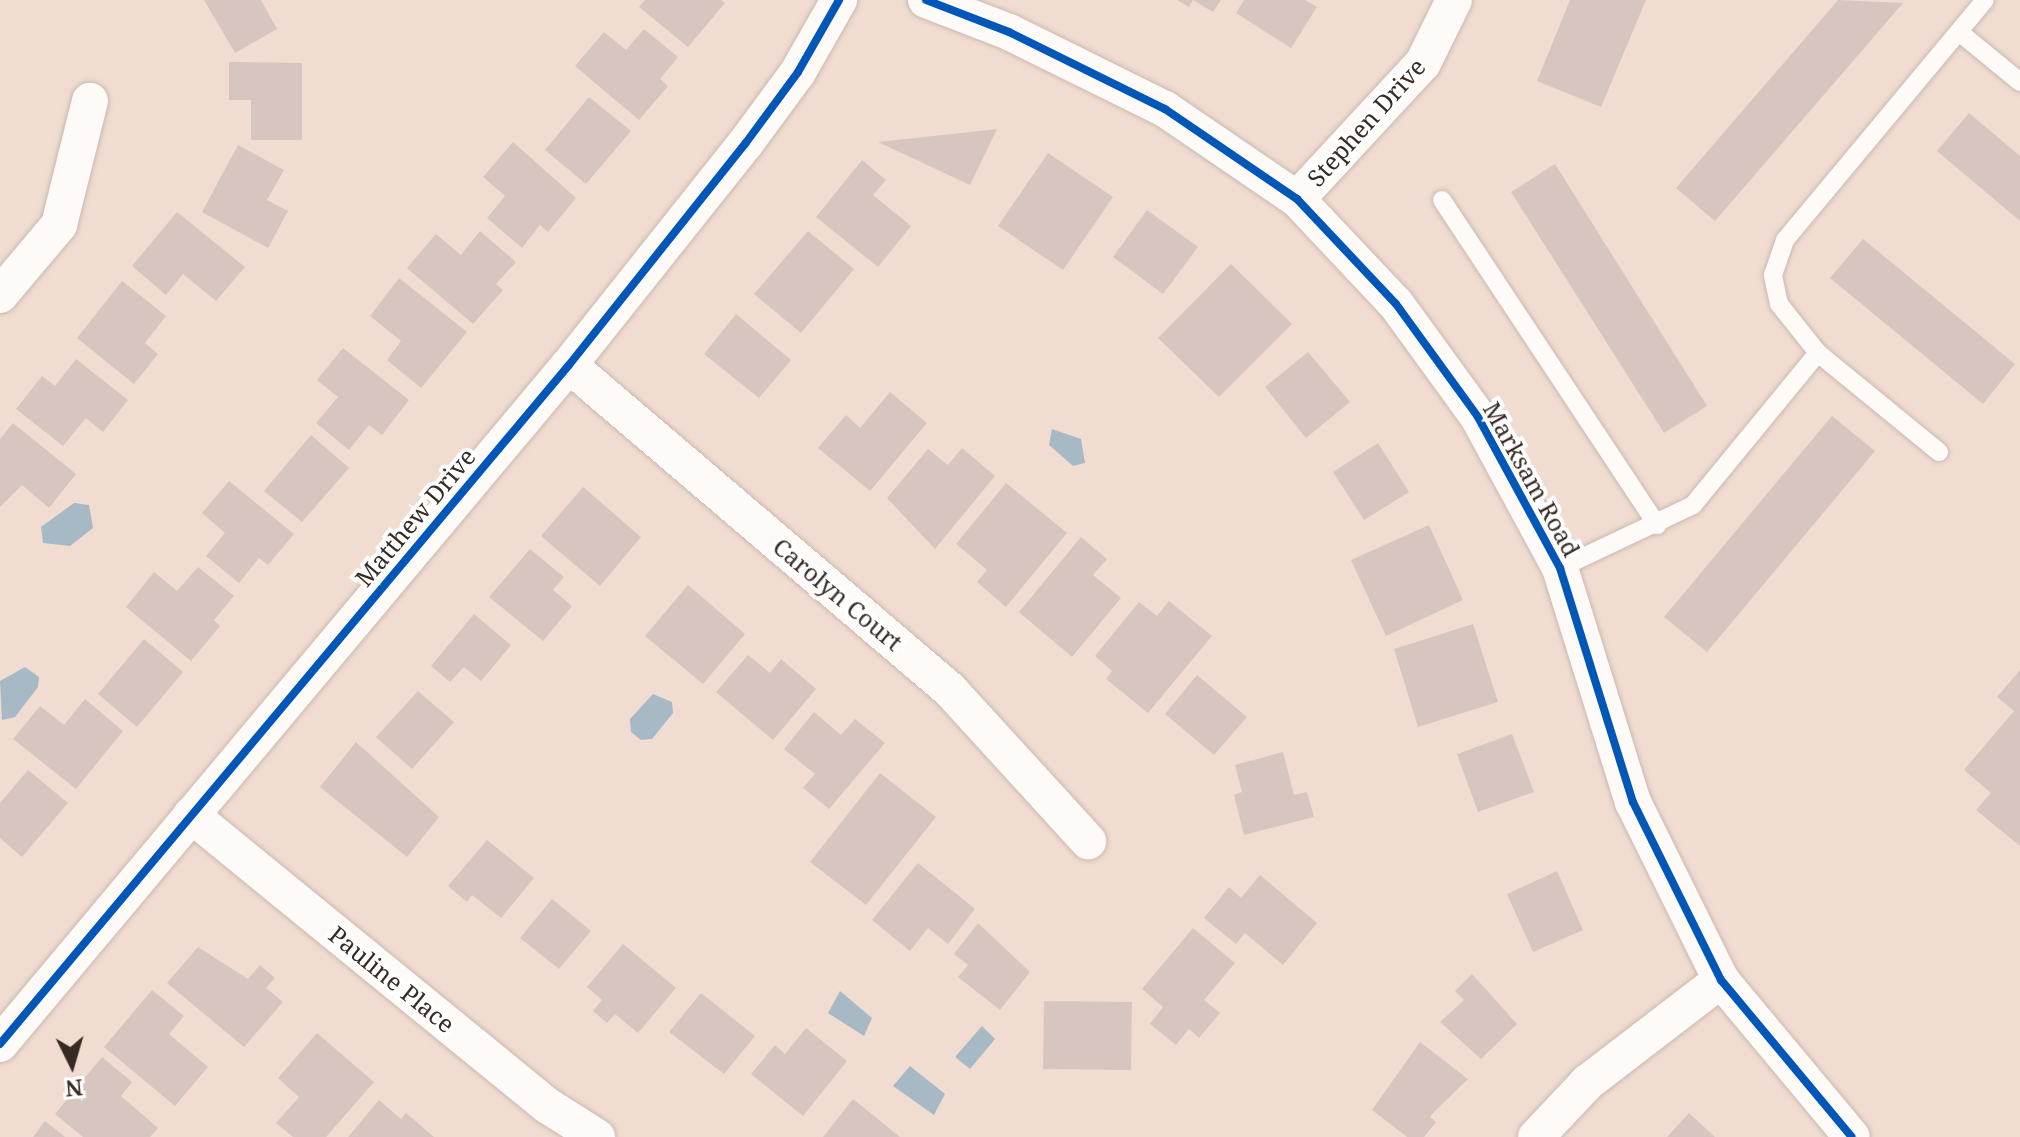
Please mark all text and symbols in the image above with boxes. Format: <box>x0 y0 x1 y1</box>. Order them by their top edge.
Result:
street label: Stephen Drive <box>1301 52 1431 192</box>
street label: Marksam Road <box>1478 397 1586 561</box>
street label: Matthew Drive <box>349 442 481 592</box>
street label: Carolyn Court <box>768 532 908 656</box>
street label: Pauline Place <box>323 920 461 1038</box>
north arrow <box>32 1025 112 1105</box>
text: N <box>64 1073 84 1105</box>

